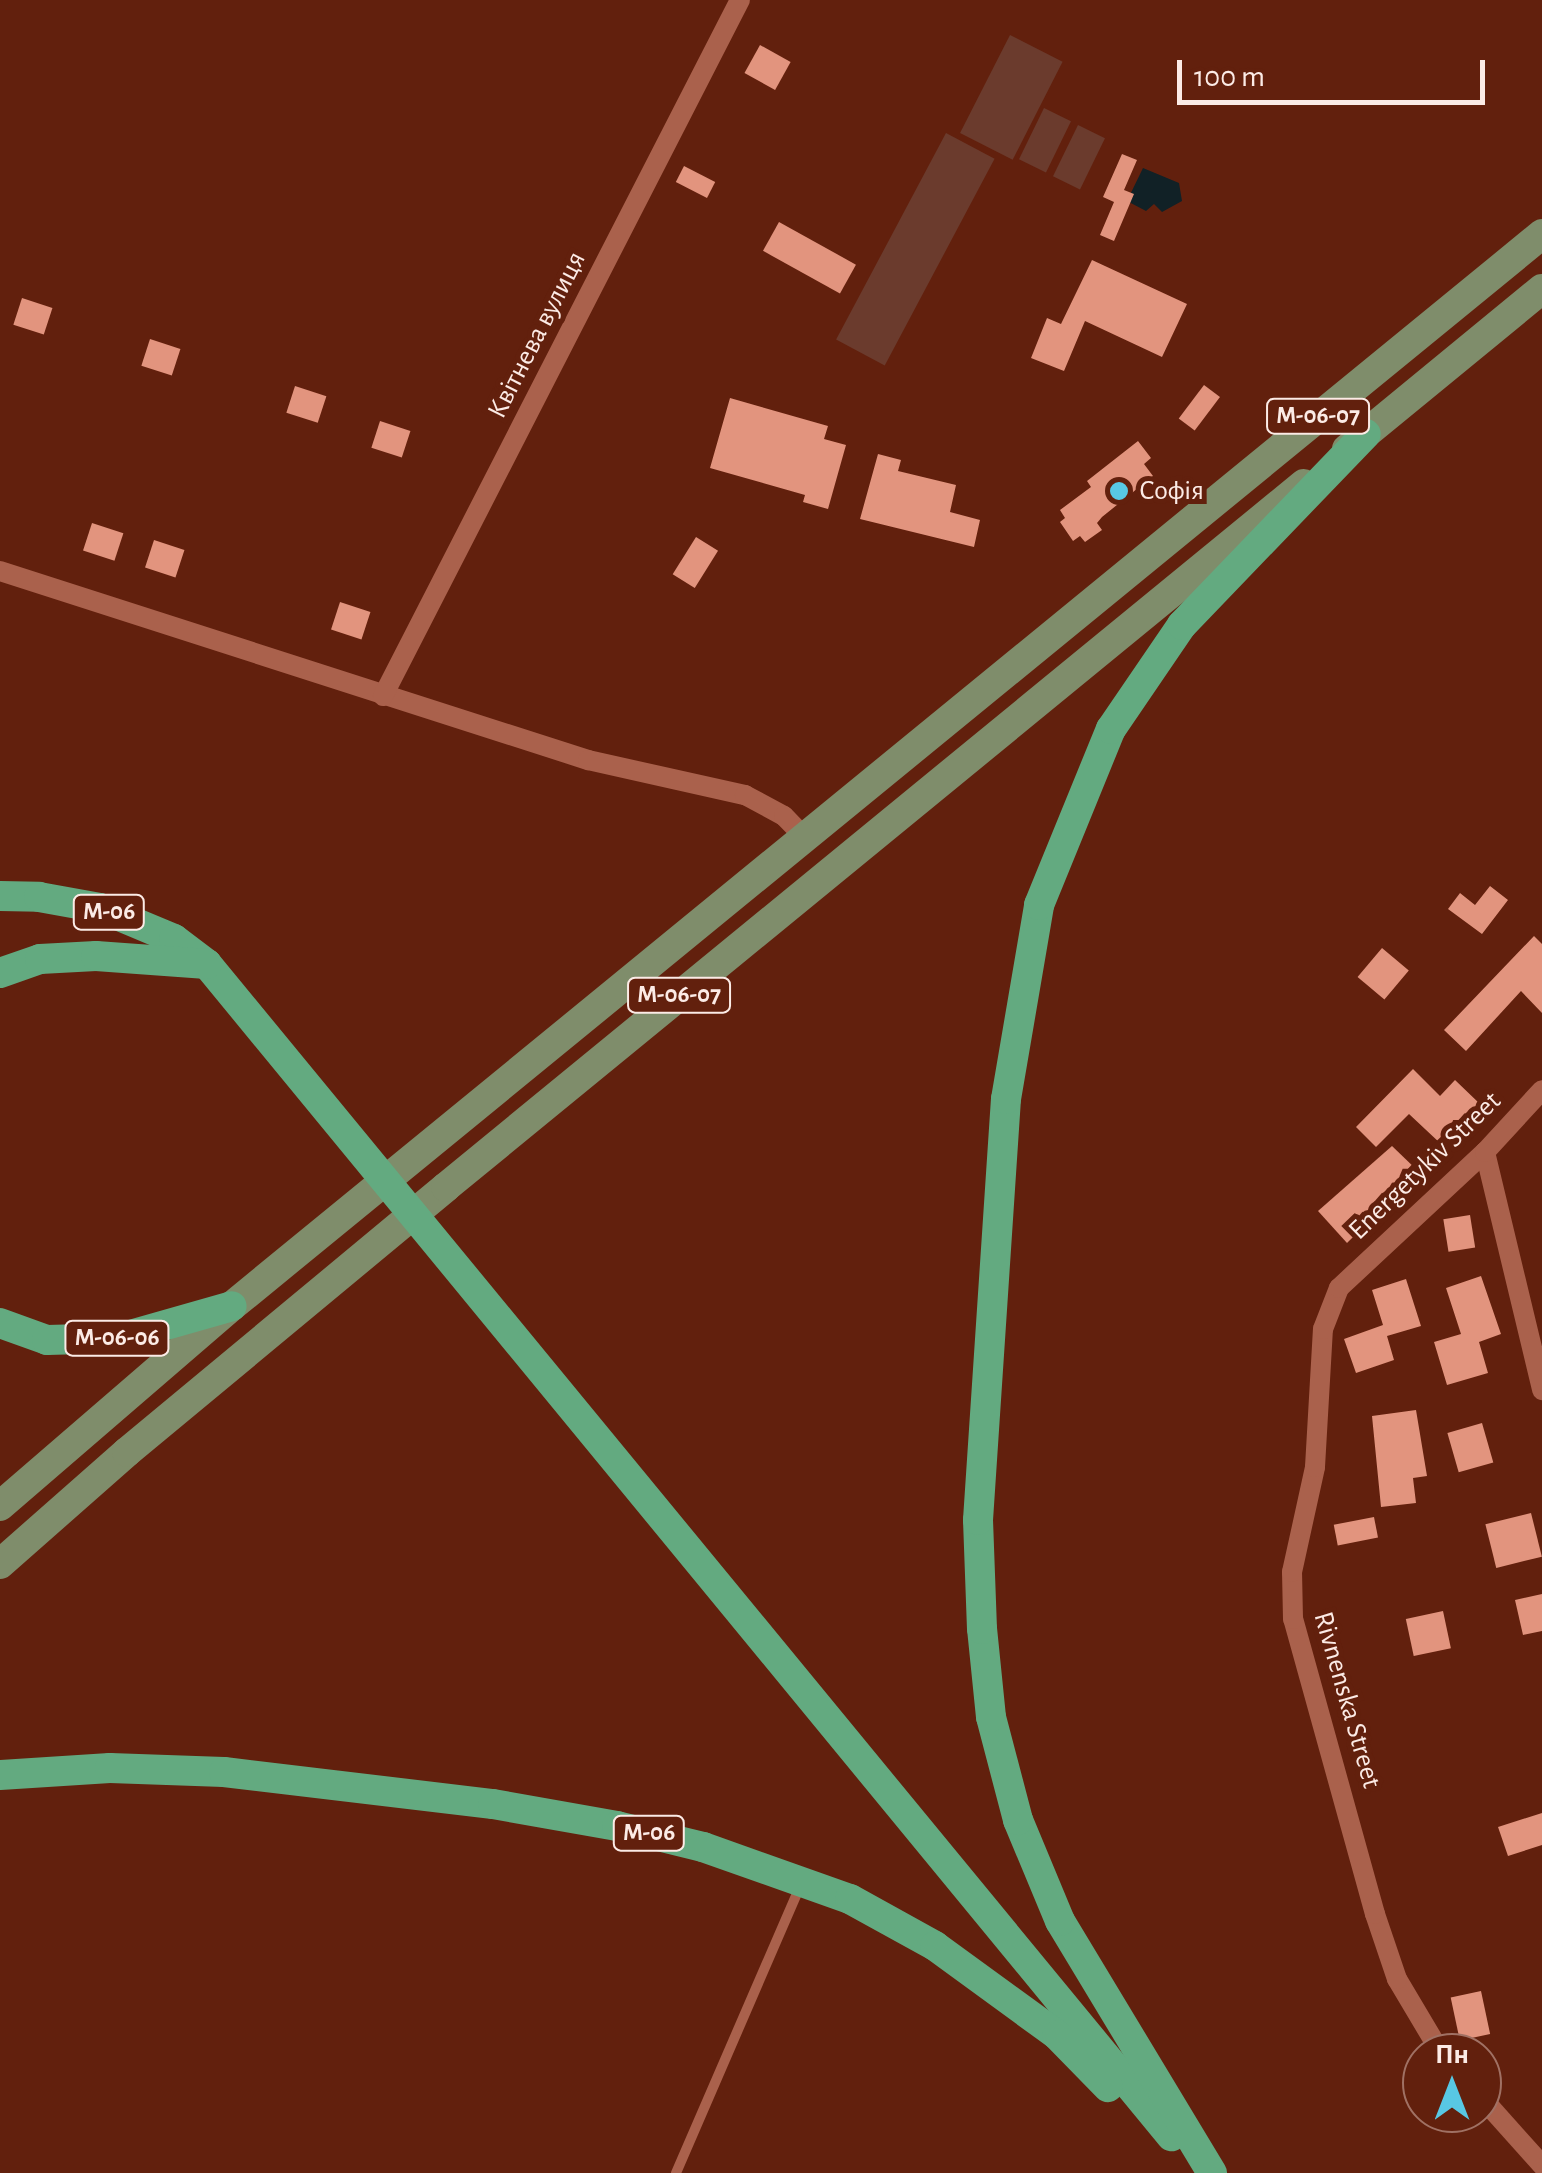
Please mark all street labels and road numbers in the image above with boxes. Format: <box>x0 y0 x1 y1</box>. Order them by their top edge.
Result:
street label: Квітнева вулиця <box>480 246 594 424</box>
road number: М-06-07 <box>1266 396 1370 436</box>
road number: М-06 <box>72 892 146 932</box>
road number: М-06-07 <box>626 975 732 1015</box>
street label: Energetykiv Street <box>1342 1085 1508 1247</box>
road number: М-06-06 <box>62 1318 172 1358</box>
street label: Rivnenska Street <box>1306 1608 1388 1792</box>
road number: М-06 <box>612 1813 686 1853</box>

